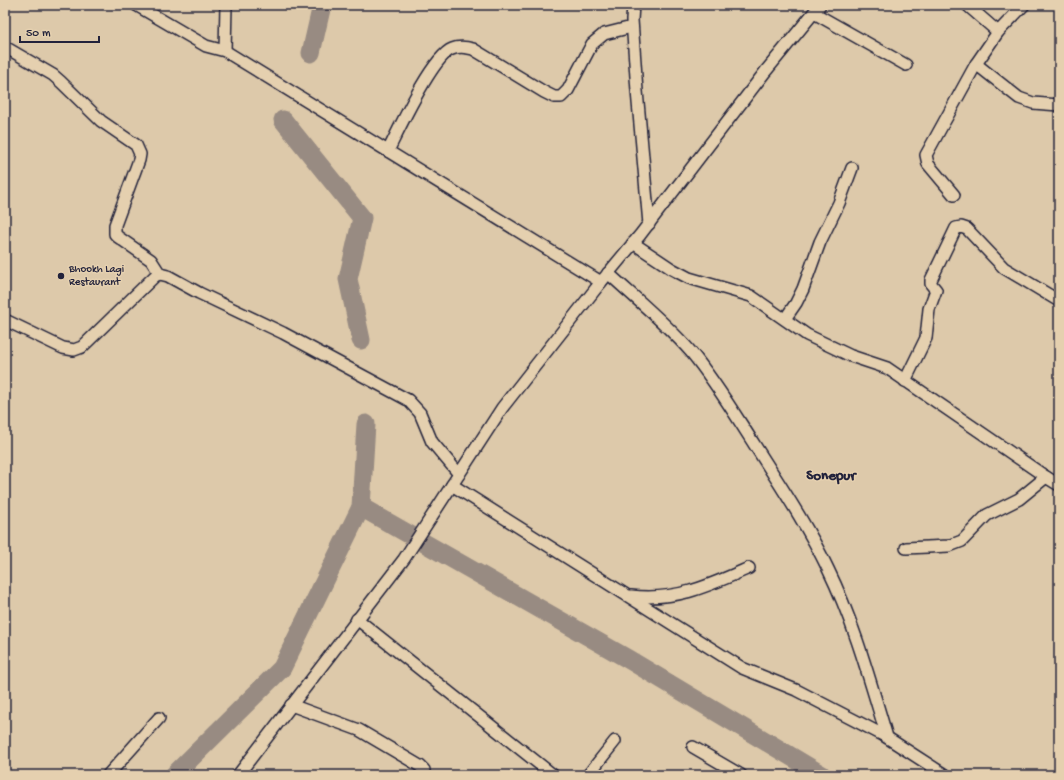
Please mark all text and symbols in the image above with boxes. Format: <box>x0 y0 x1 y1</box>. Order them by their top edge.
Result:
scale bar <box>20 18 99 44</box>
text: 50 m <box>26 27 51 41</box>
place label: Bhookh Lagi Restaurant <box>68 264 124 289</box>
marker: Bhookh Lagi Restaurant <box>56 271 66 281</box>
district label: Sonepur <box>806 467 857 485</box>

